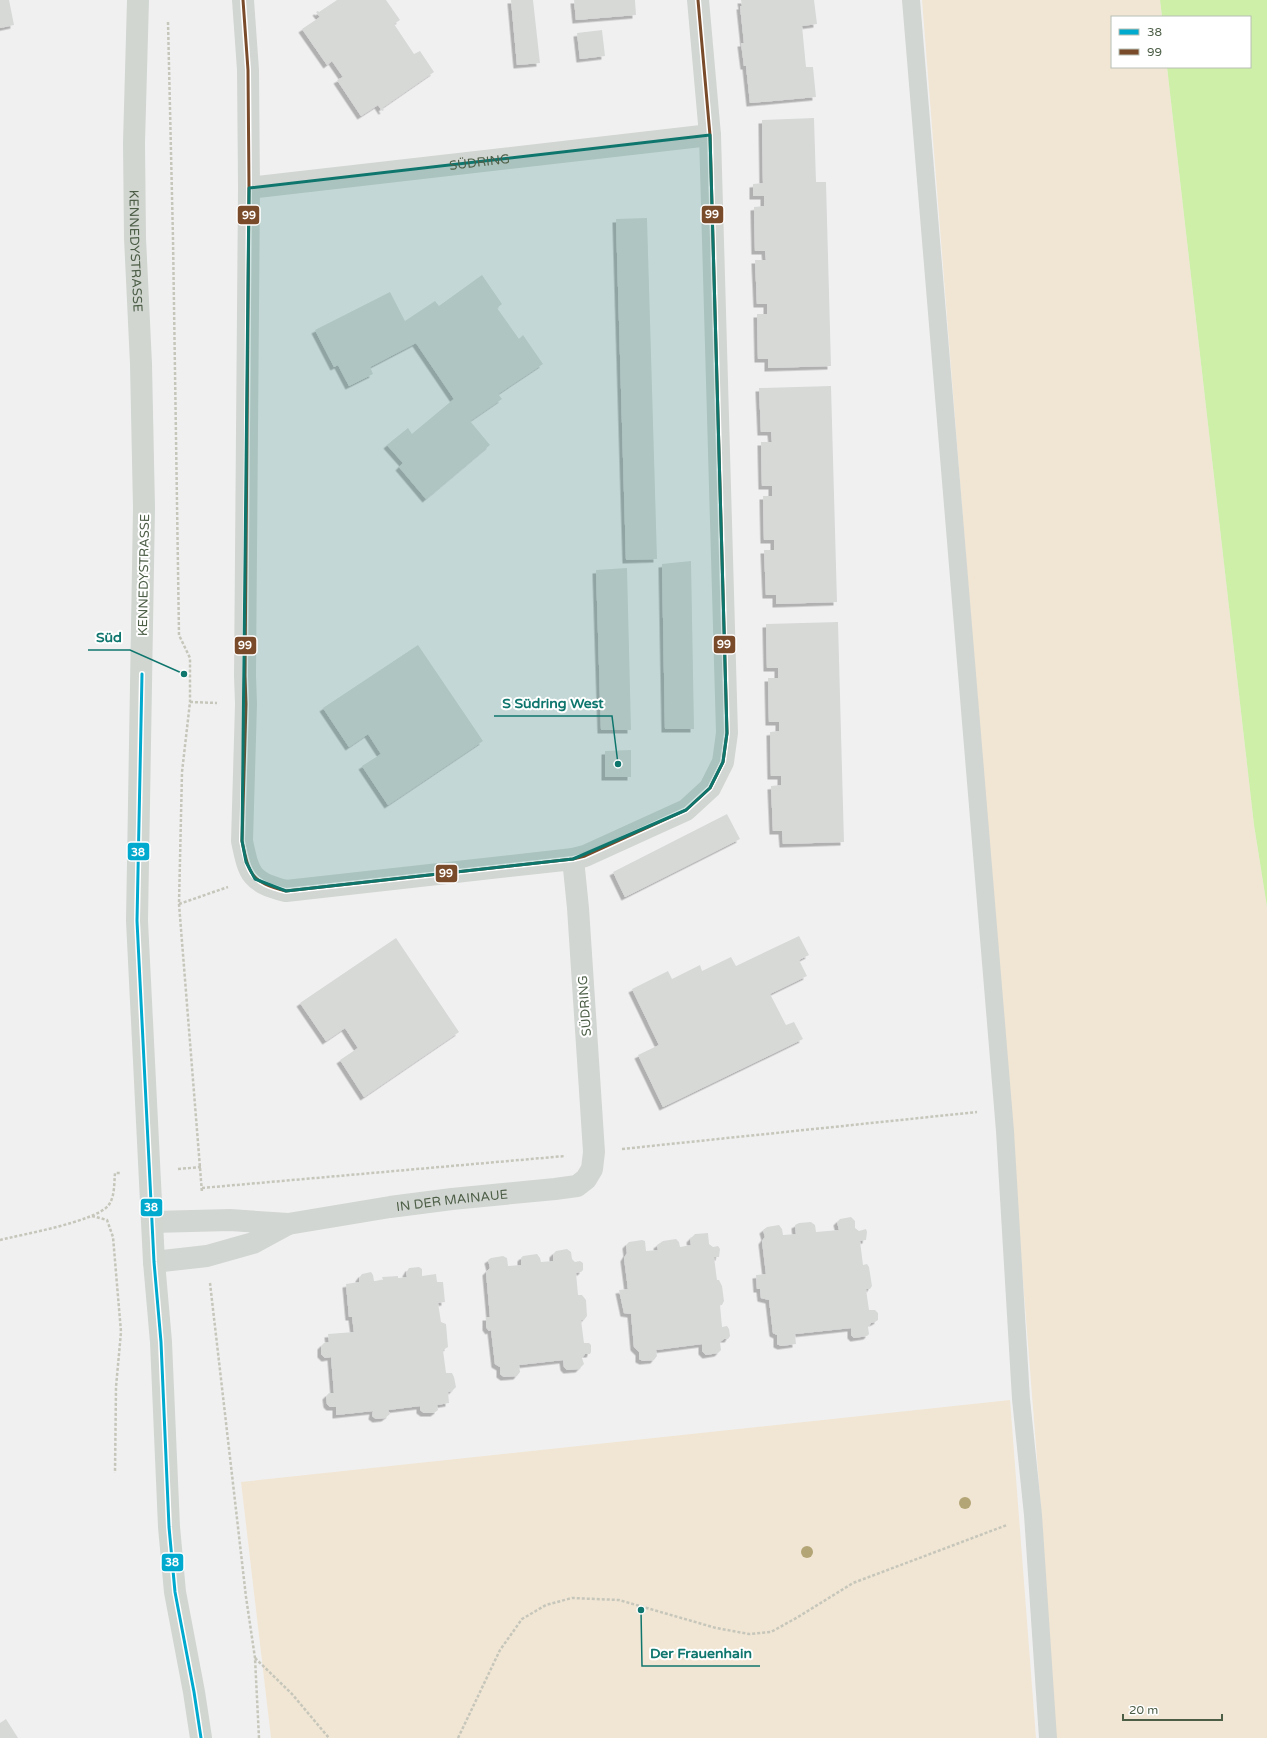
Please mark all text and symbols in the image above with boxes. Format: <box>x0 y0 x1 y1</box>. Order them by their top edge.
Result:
legend <box>1111 16 1251 68</box>
text: 38 <box>1147 25 1162 39</box>
text: 99 <box>1147 45 1162 59</box>
street label: SÜDRING <box>448 151 511 174</box>
street label: KENNEDYSTRASSE <box>125 190 146 313</box>
line badge: 99 <box>237 205 260 225</box>
line badge: 99 <box>701 205 724 224</box>
text: 99 <box>705 208 719 221</box>
text: 99 <box>242 209 256 222</box>
street label: KENNEDYSTRASSE <box>135 514 153 636</box>
callout: Süd <box>88 624 130 650</box>
text: Süd <box>96 629 122 646</box>
line badge: 99 <box>713 635 736 654</box>
line badge: 99 <box>234 636 257 655</box>
text: 99 <box>717 638 731 651</box>
text: 99 <box>238 639 252 652</box>
callout: S Südring West <box>494 690 612 716</box>
text: S Südring West <box>502 695 604 712</box>
line badge: 38 <box>127 842 150 861</box>
text: 38 <box>131 846 145 859</box>
line badge: 99 <box>435 864 458 883</box>
text: 99 <box>439 867 453 880</box>
street label: SÜDRING <box>575 975 595 1037</box>
street label: IN DER MAINAUE <box>395 1187 509 1215</box>
line badge: 38 <box>140 1198 163 1217</box>
text: 38 <box>144 1201 158 1214</box>
line badge: 38 <box>161 1553 184 1572</box>
text: 38 <box>165 1556 179 1569</box>
callout: Der Frauenhain <box>642 1640 760 1666</box>
text: Der Frauenhain <box>650 1645 752 1662</box>
scale bar <box>1123 1696 1222 1722</box>
text: 20 m <box>1129 1703 1158 1717</box>

